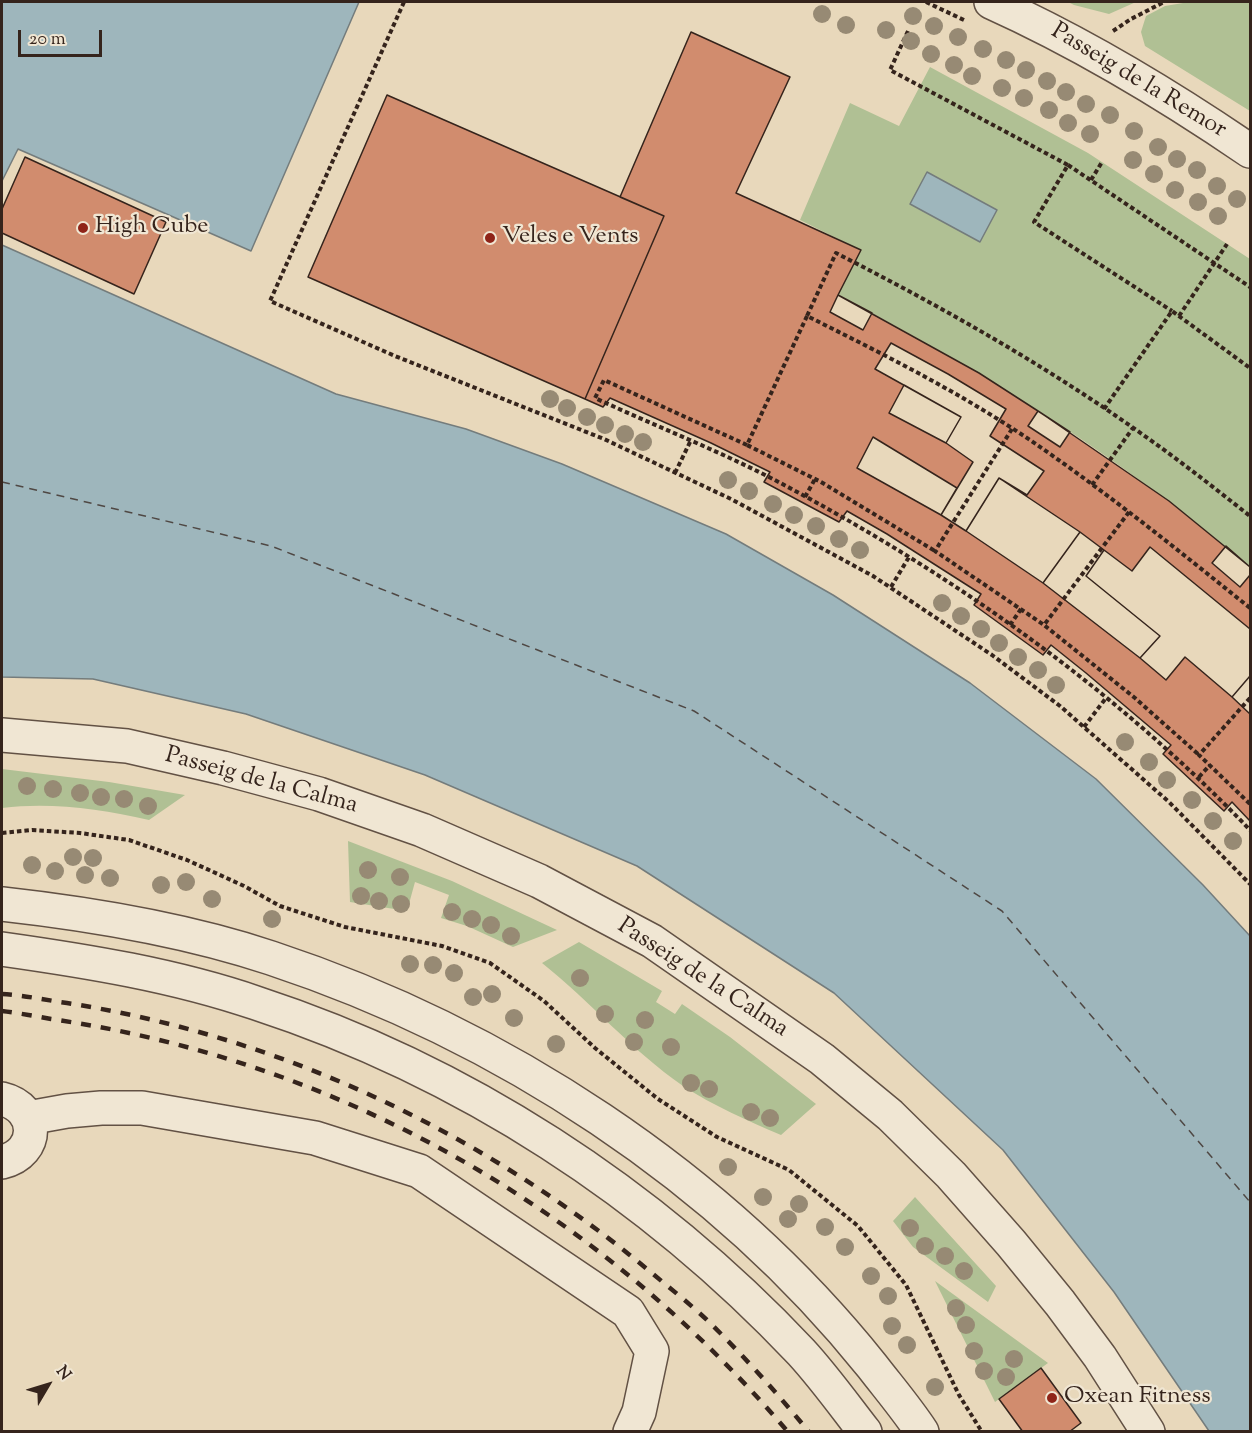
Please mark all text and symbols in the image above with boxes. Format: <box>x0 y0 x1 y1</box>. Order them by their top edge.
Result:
scale bar <box>21 18 105 56</box>
street label: Passeig de la Remor <box>1045 18 1231 146</box>
text: 20 m <box>29 27 66 53</box>
place label: High Cube <box>95 214 208 242</box>
marker: High Cube <box>76 221 90 235</box>
place label: Veles e Vents <box>502 224 638 252</box>
marker: Veles e Vents <box>483 231 497 245</box>
street label: Passeig de la Calma <box>162 742 360 822</box>
street label: Passeig de la Calma <box>611 913 793 1045</box>
north arrow <box>18 1355 78 1415</box>
text: N <box>50 1361 76 1386</box>
place label: Oxean Fitness <box>1064 1384 1211 1412</box>
marker: Oxean Fitness <box>1045 1391 1059 1405</box>

